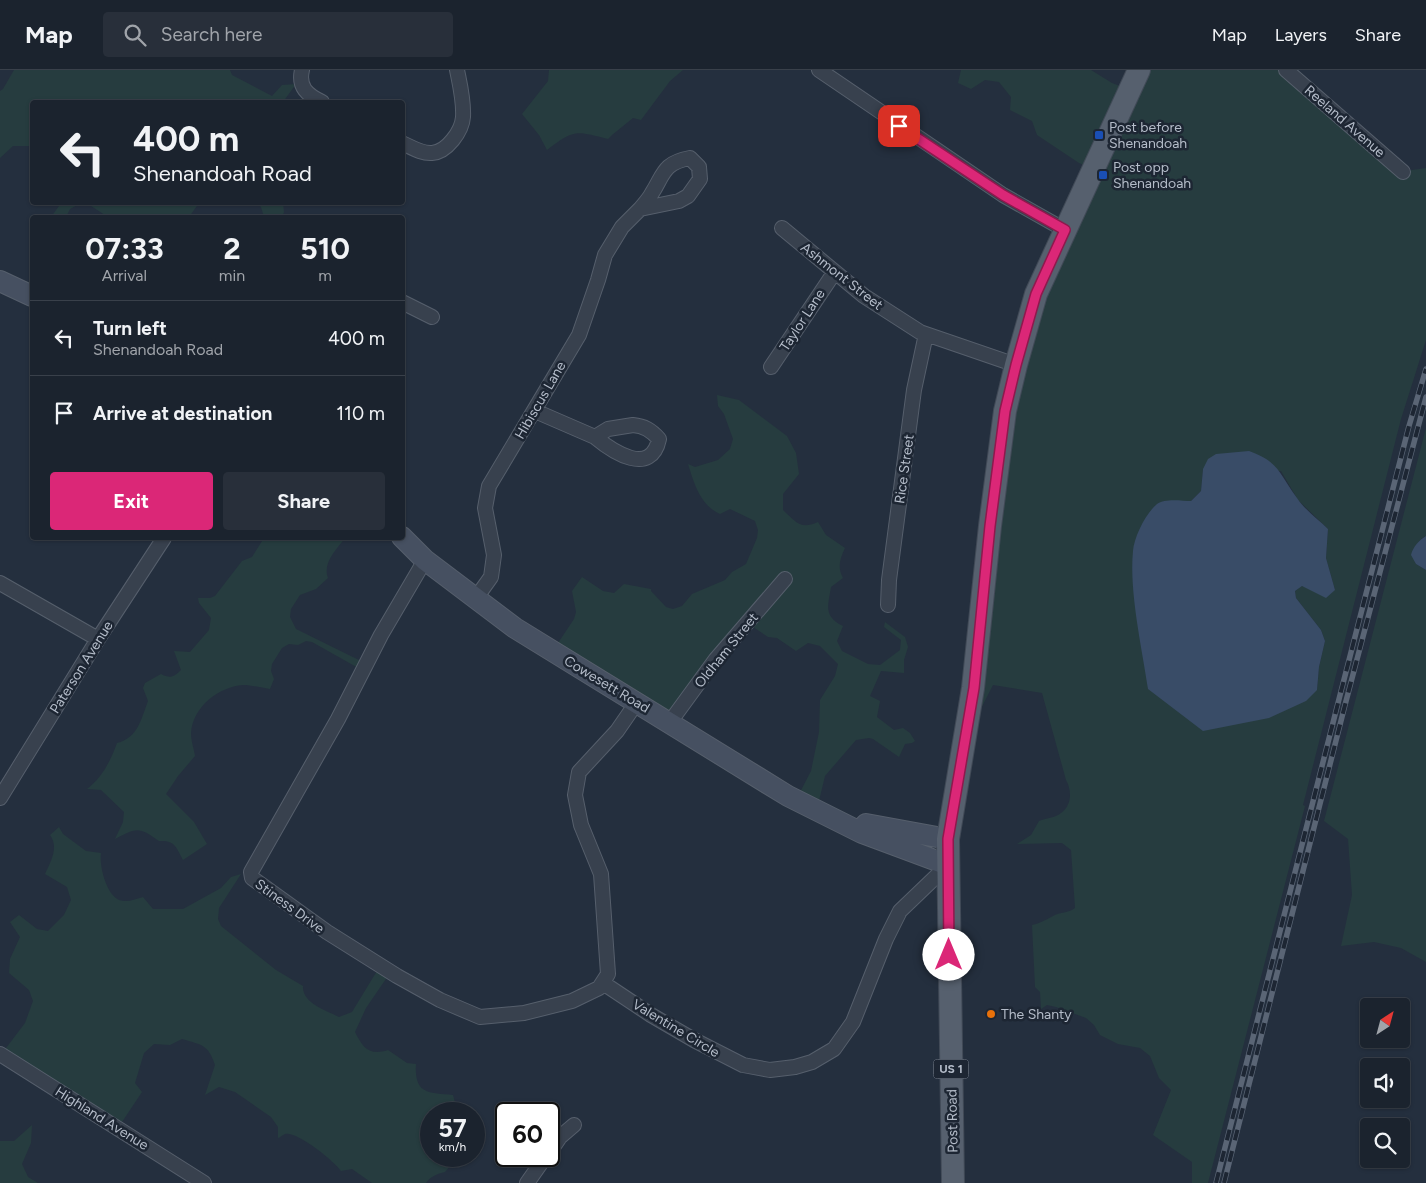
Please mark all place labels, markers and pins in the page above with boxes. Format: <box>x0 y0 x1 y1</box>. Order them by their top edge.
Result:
pin <box>878 105 920 147</box>
place label: Post before Shenandoah <box>1109 119 1187 152</box>
marker: Post before Shenandoah <box>1093 129 1105 141</box>
place label: Post opp Shenandoah <box>1113 159 1191 192</box>
marker: Post opp Shenandoah <box>1097 169 1109 181</box>
place label: The Shanty <box>1001 1006 1072 1023</box>
marker: The Shanty <box>985 1008 997 1020</box>

